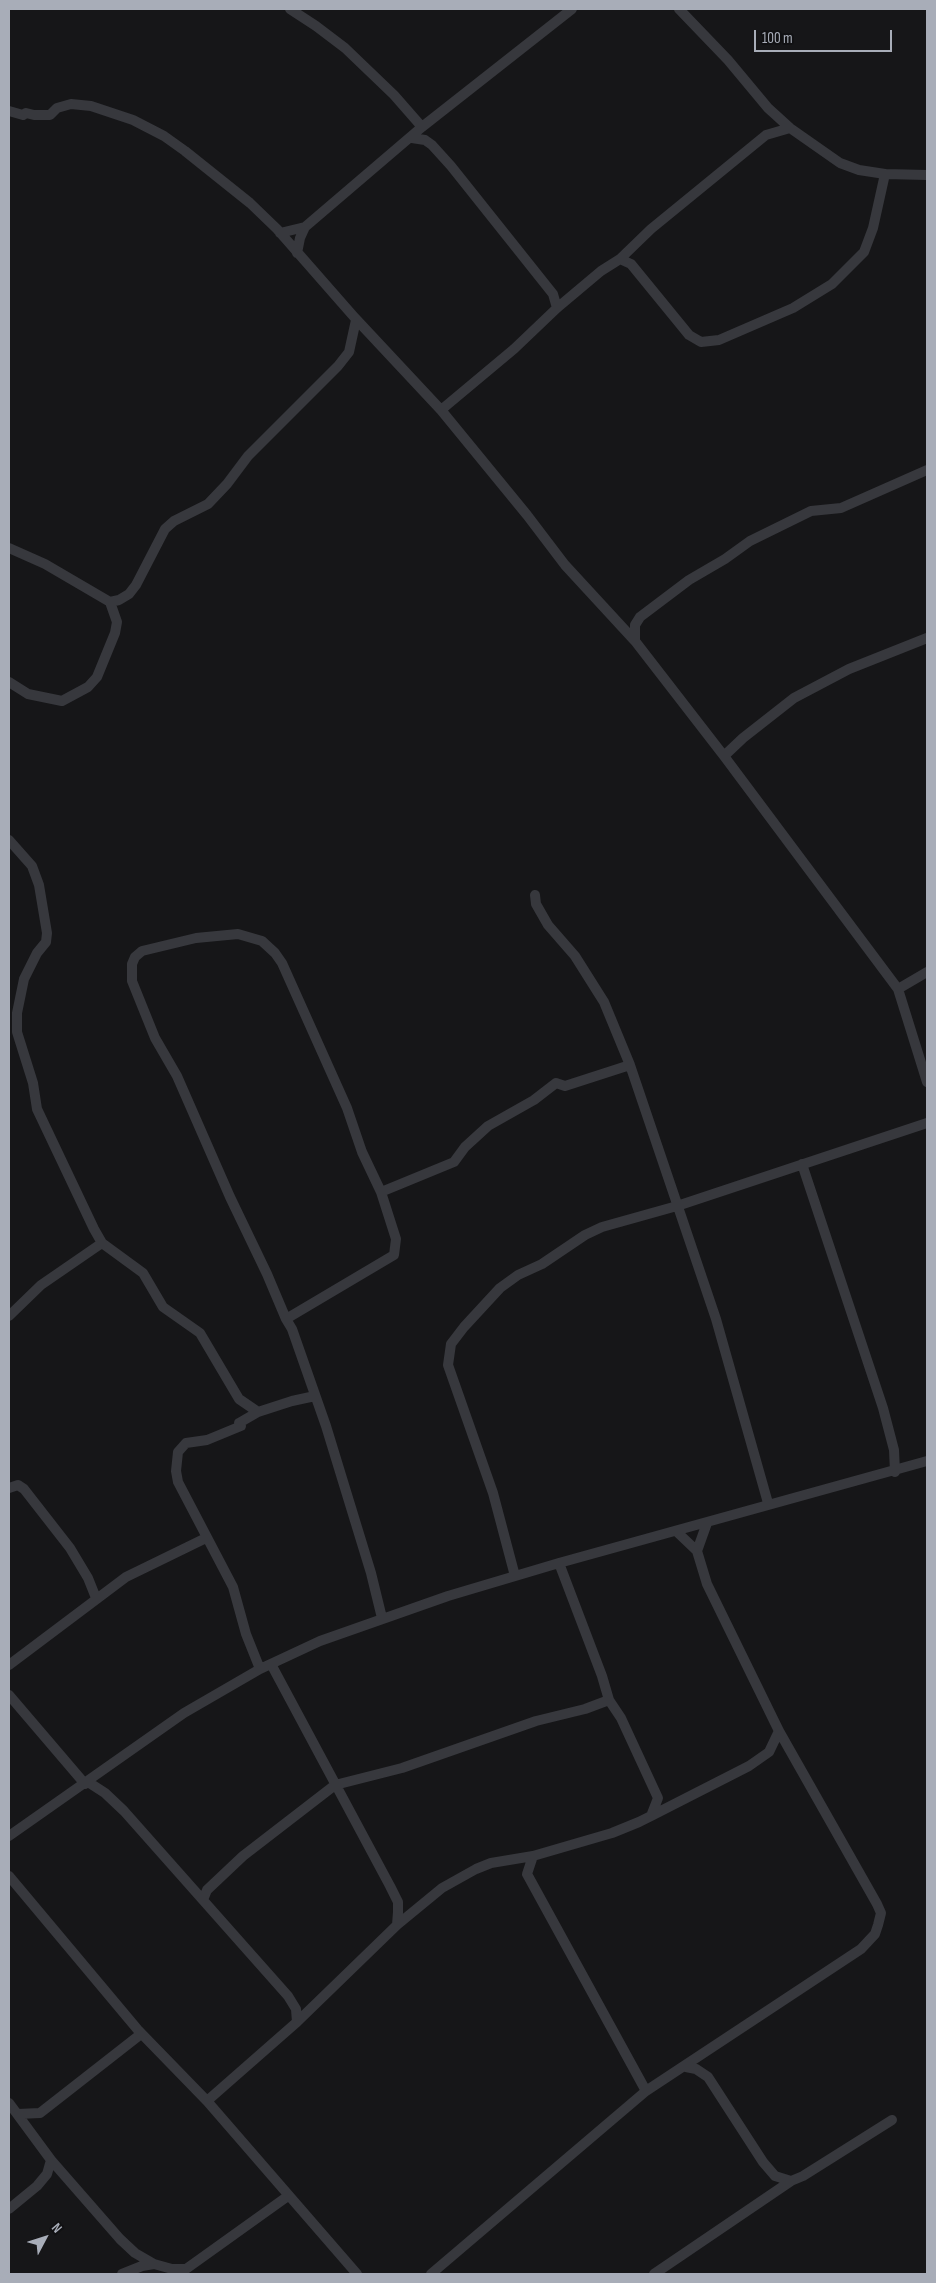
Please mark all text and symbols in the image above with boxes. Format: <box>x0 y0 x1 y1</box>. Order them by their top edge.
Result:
scale bar <box>756 20 894 52</box>
text: 100 m <box>762 29 793 48</box>
north arrow <box>20 2213 70 2263</box>
text: N <box>48 2220 66 2236</box>

